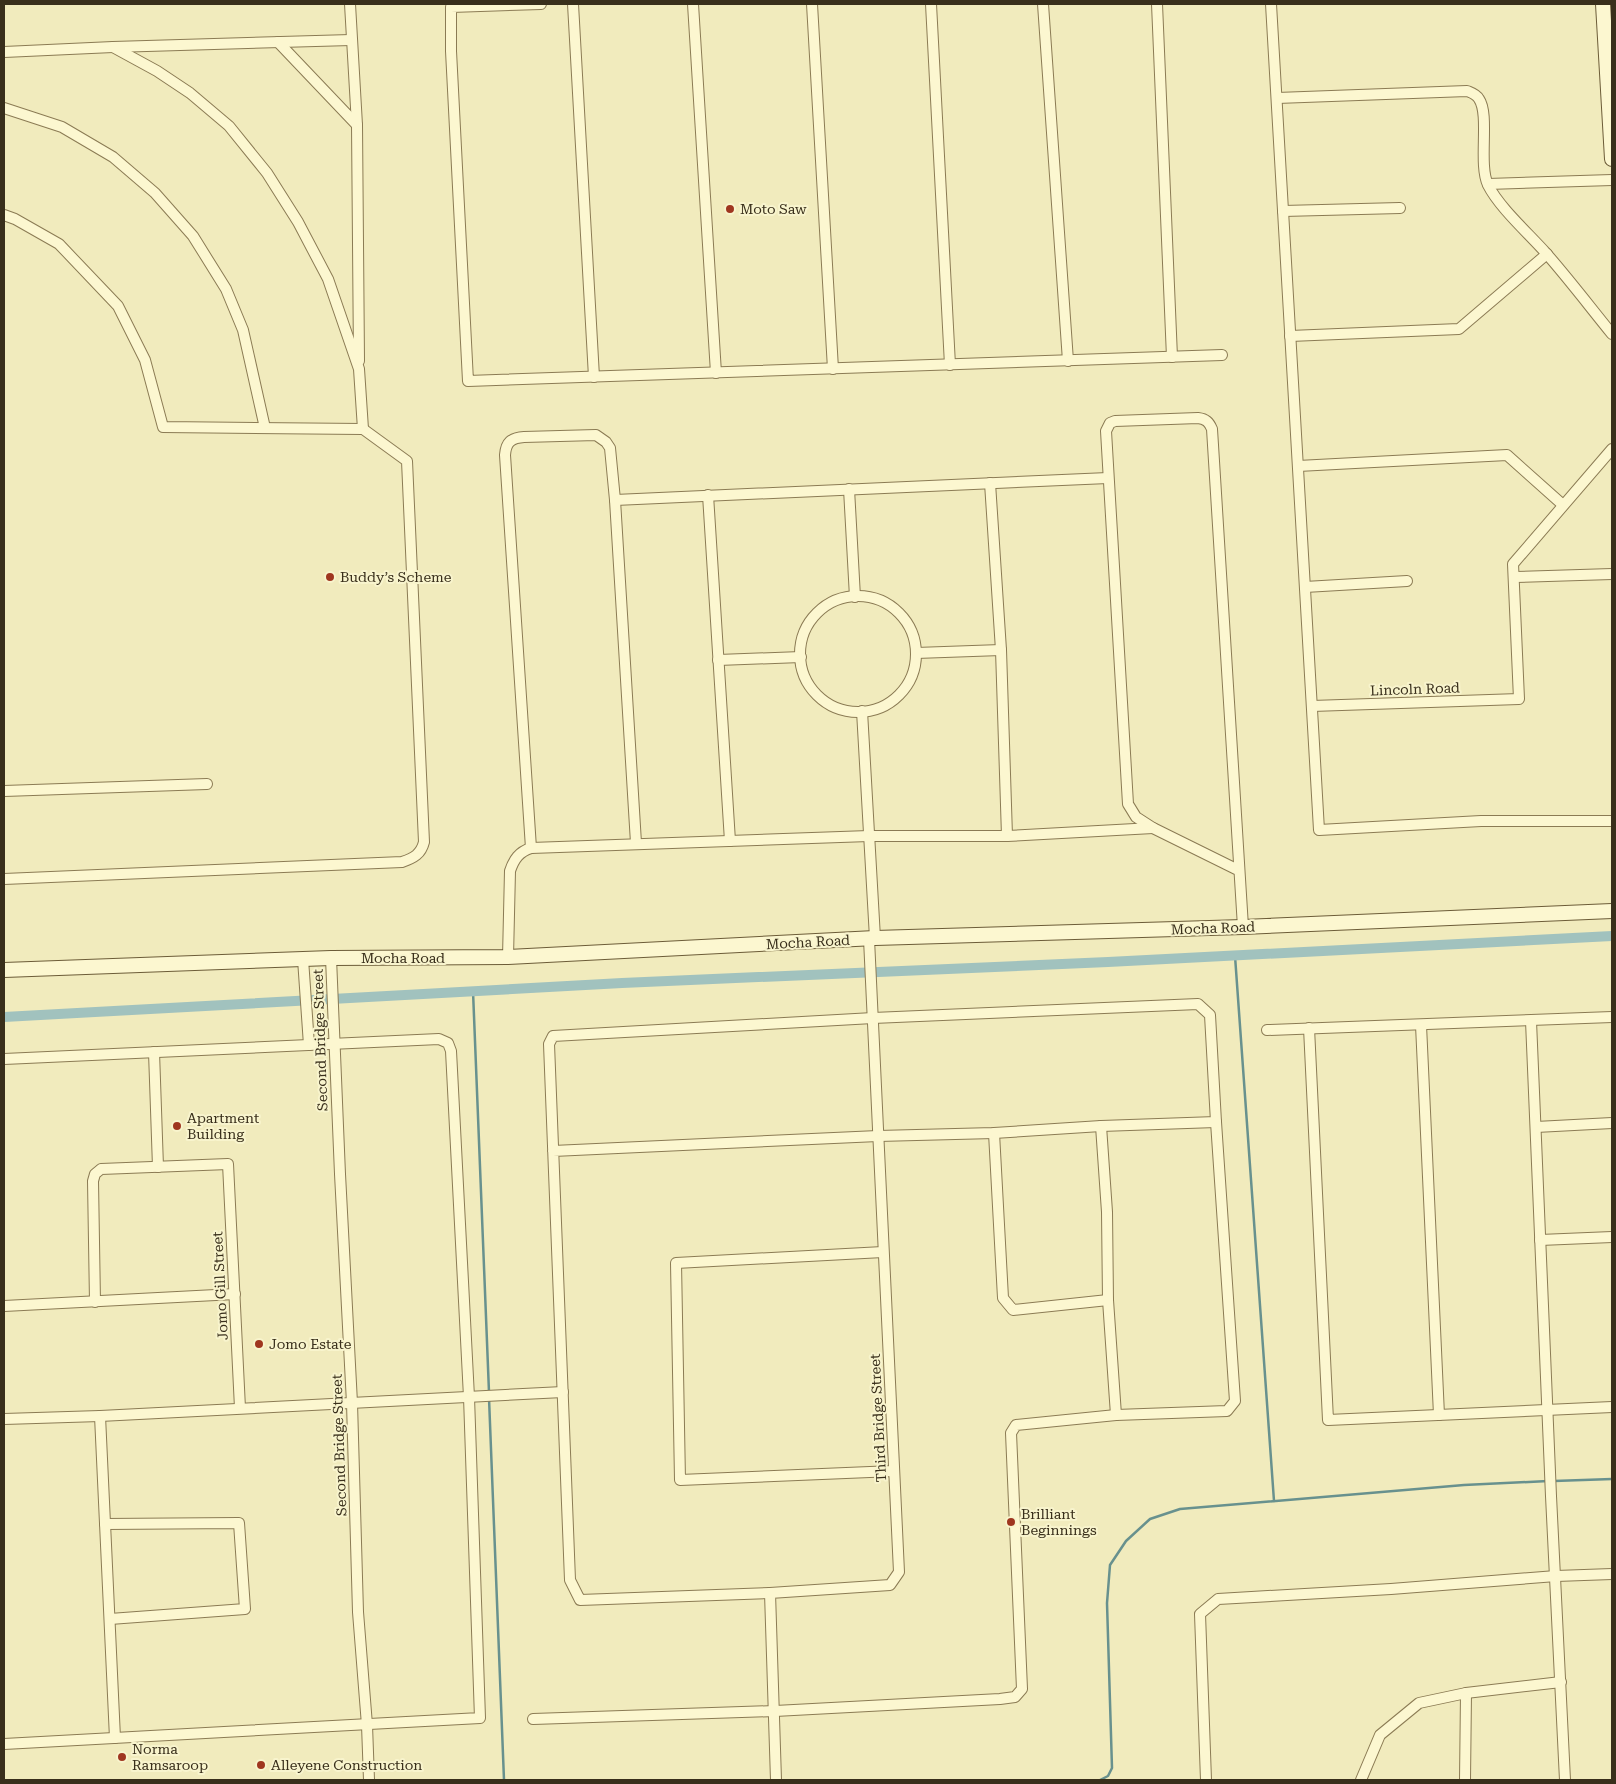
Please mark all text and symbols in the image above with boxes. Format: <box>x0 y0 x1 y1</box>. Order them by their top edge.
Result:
place label: Moto Saw <box>740 201 807 217</box>
marker: Moto Saw <box>724 203 736 215</box>
place label: Buddy’s Scheme <box>340 569 452 585</box>
marker: Buddy’s Scheme <box>324 571 336 583</box>
street label: Lincoln Road <box>1370 679 1460 699</box>
street label: Mocha Road <box>1171 919 1255 937</box>
street label: Mocha Road <box>766 932 850 952</box>
street label: Mocha Road <box>361 950 445 966</box>
street label: Second Bridge Street <box>310 969 330 1111</box>
place label: Apartment Building <box>187 1110 259 1142</box>
marker: Apartment Building <box>171 1120 183 1132</box>
street label: Jomo Gill Street <box>209 1231 231 1341</box>
place label: Jomo Estate <box>269 1336 352 1352</box>
marker: Jomo Estate <box>253 1338 265 1350</box>
street label: Third Bridge Street <box>867 1353 889 1483</box>
street label: Second Bridge Street <box>329 1374 349 1516</box>
place label: Brilliant Beginnings <box>1021 1506 1097 1538</box>
marker: Brilliant Beginnings <box>1005 1516 1017 1528</box>
place label: Norma Ramsaroop <box>132 1741 208 1773</box>
marker: Norma Ramsaroop <box>116 1751 128 1763</box>
place label: Alleyene Construction <box>271 1757 422 1773</box>
marker: Alleyene Construction <box>255 1759 267 1771</box>

